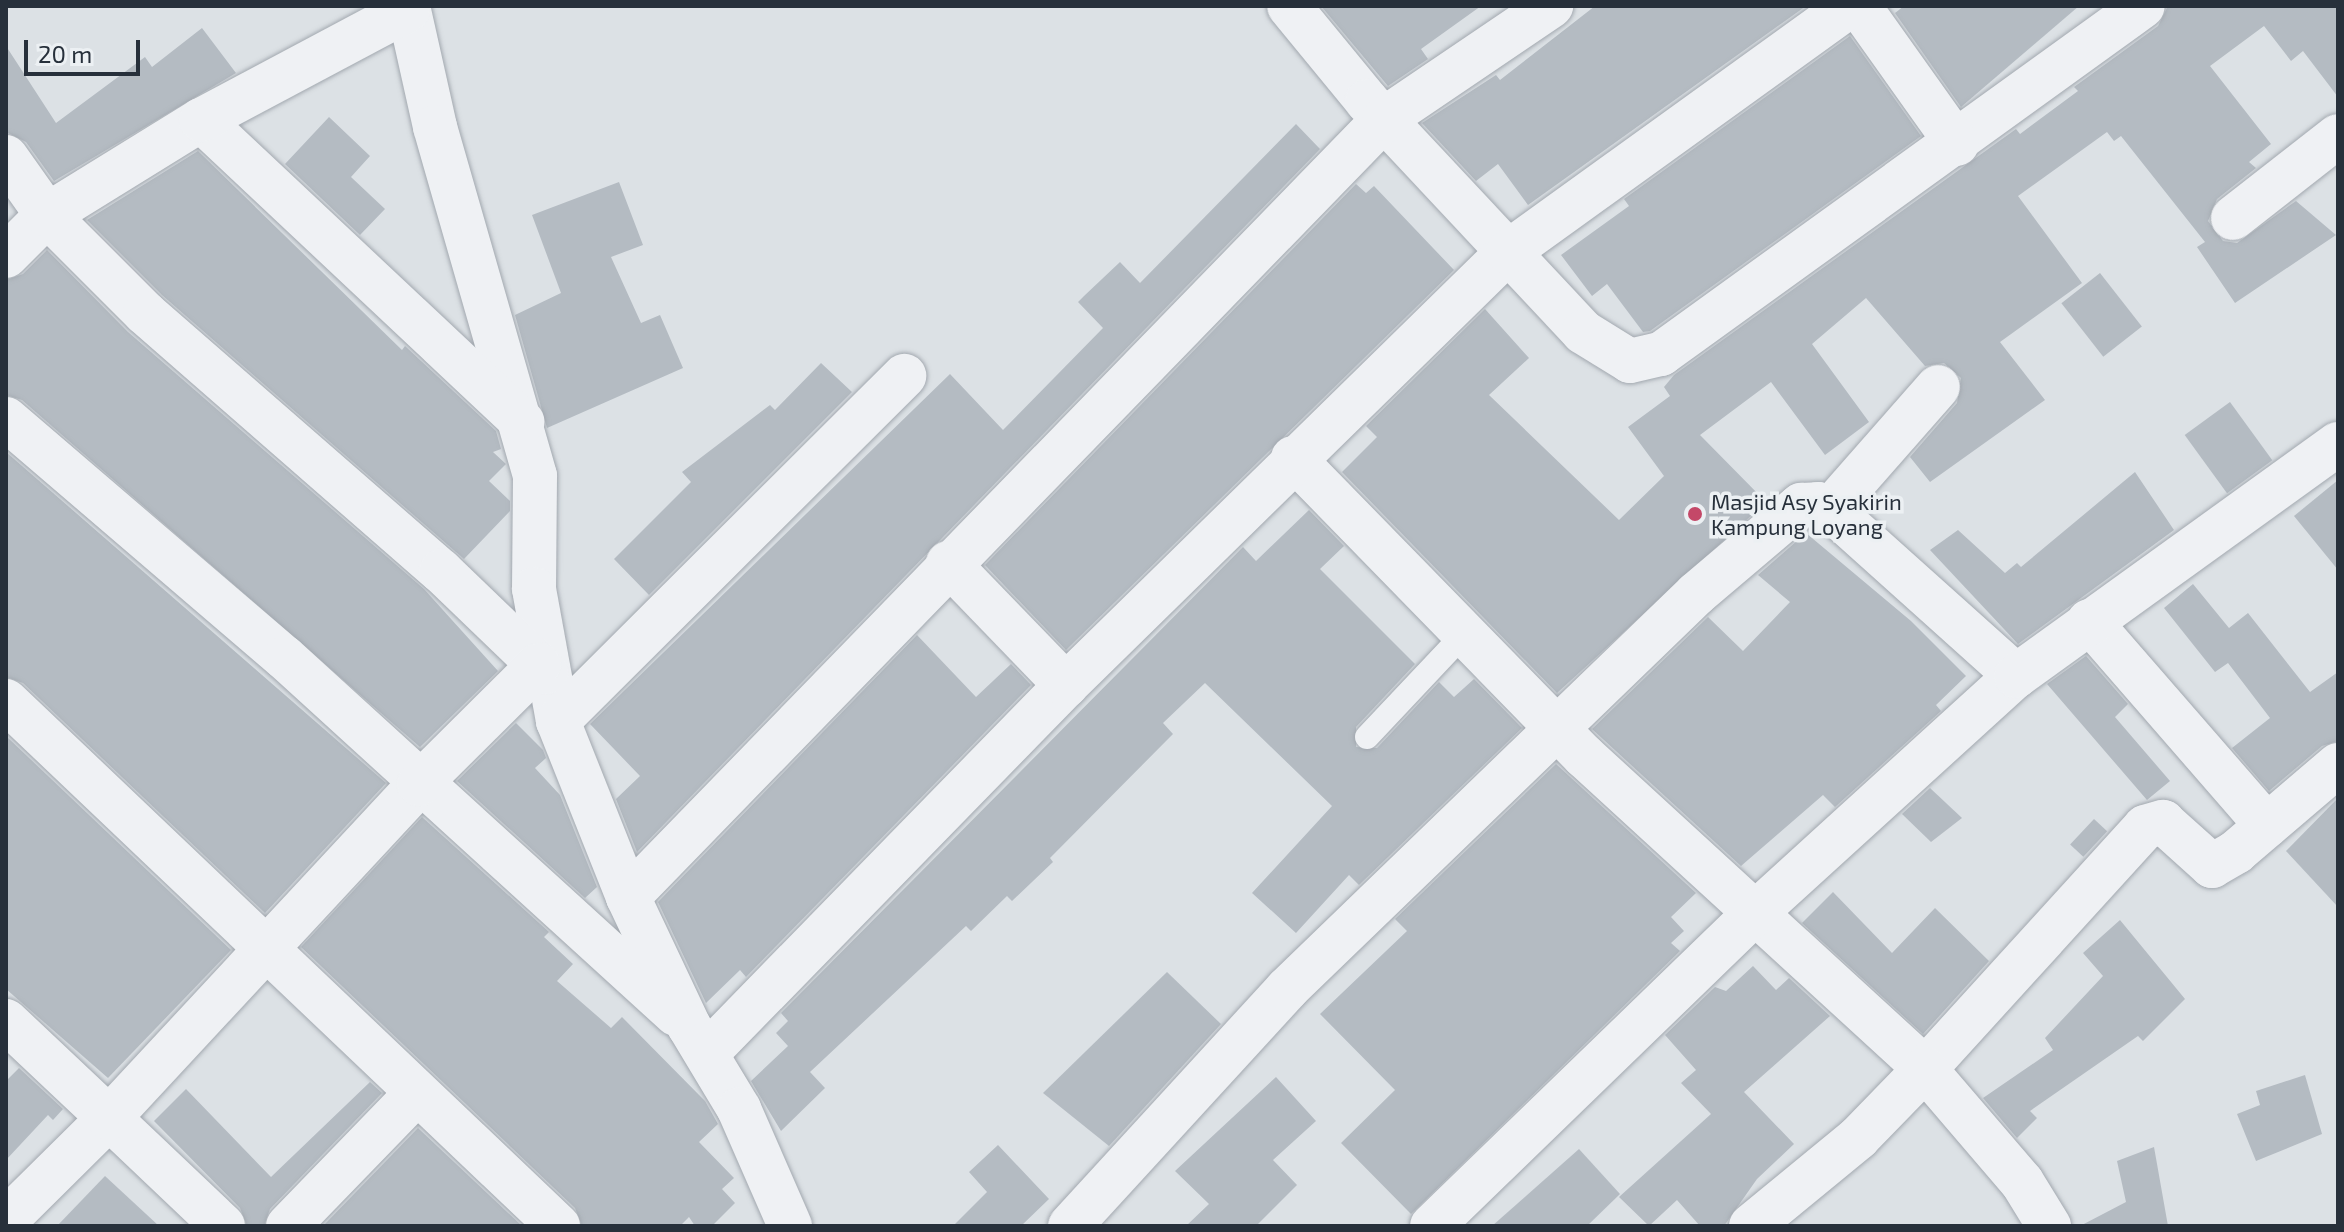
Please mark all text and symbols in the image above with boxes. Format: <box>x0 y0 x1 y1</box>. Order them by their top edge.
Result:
scale bar <box>28 24 144 74</box>
text: 20 m <box>38 39 92 68</box>
place label: Masjid Asy Syakirin Kampung Loyang <box>1711 488 1903 540</box>
marker: Masjid Asy Syakirin Kampung Loyang <box>1686 505 1704 523</box>

